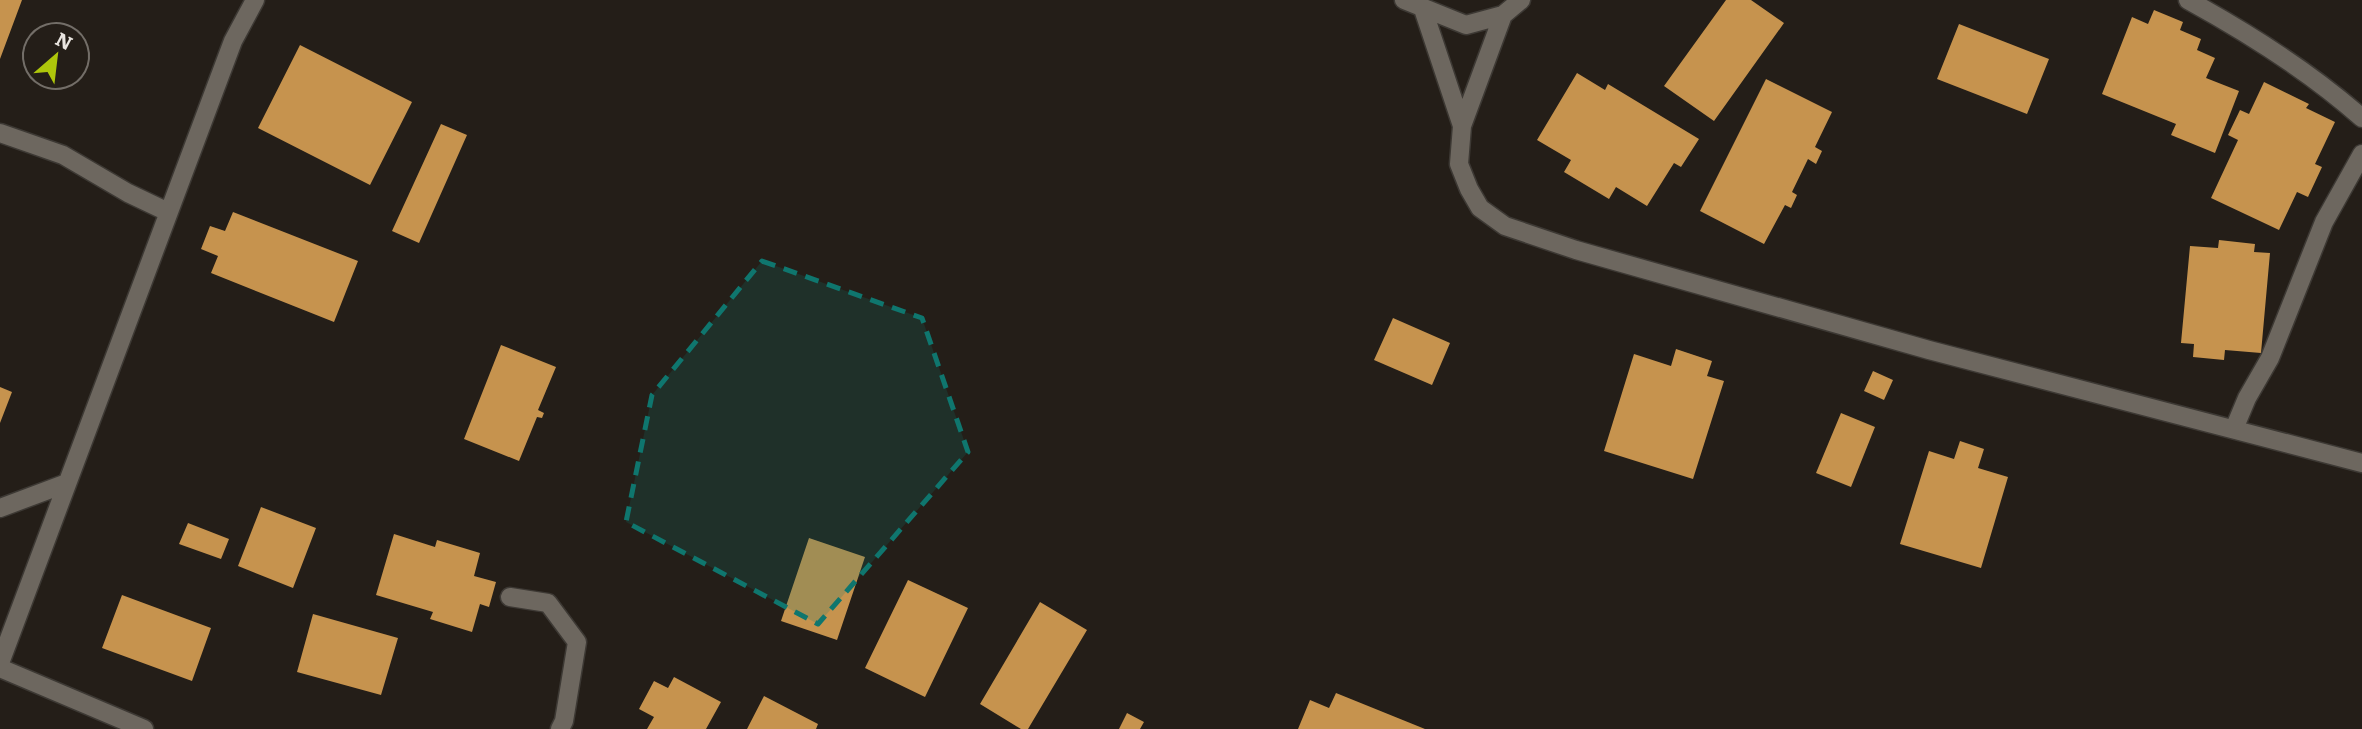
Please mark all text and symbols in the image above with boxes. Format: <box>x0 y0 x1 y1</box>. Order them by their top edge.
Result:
north arrow <box>21 21 91 91</box>
text: N <box>51 24 78 56</box>

